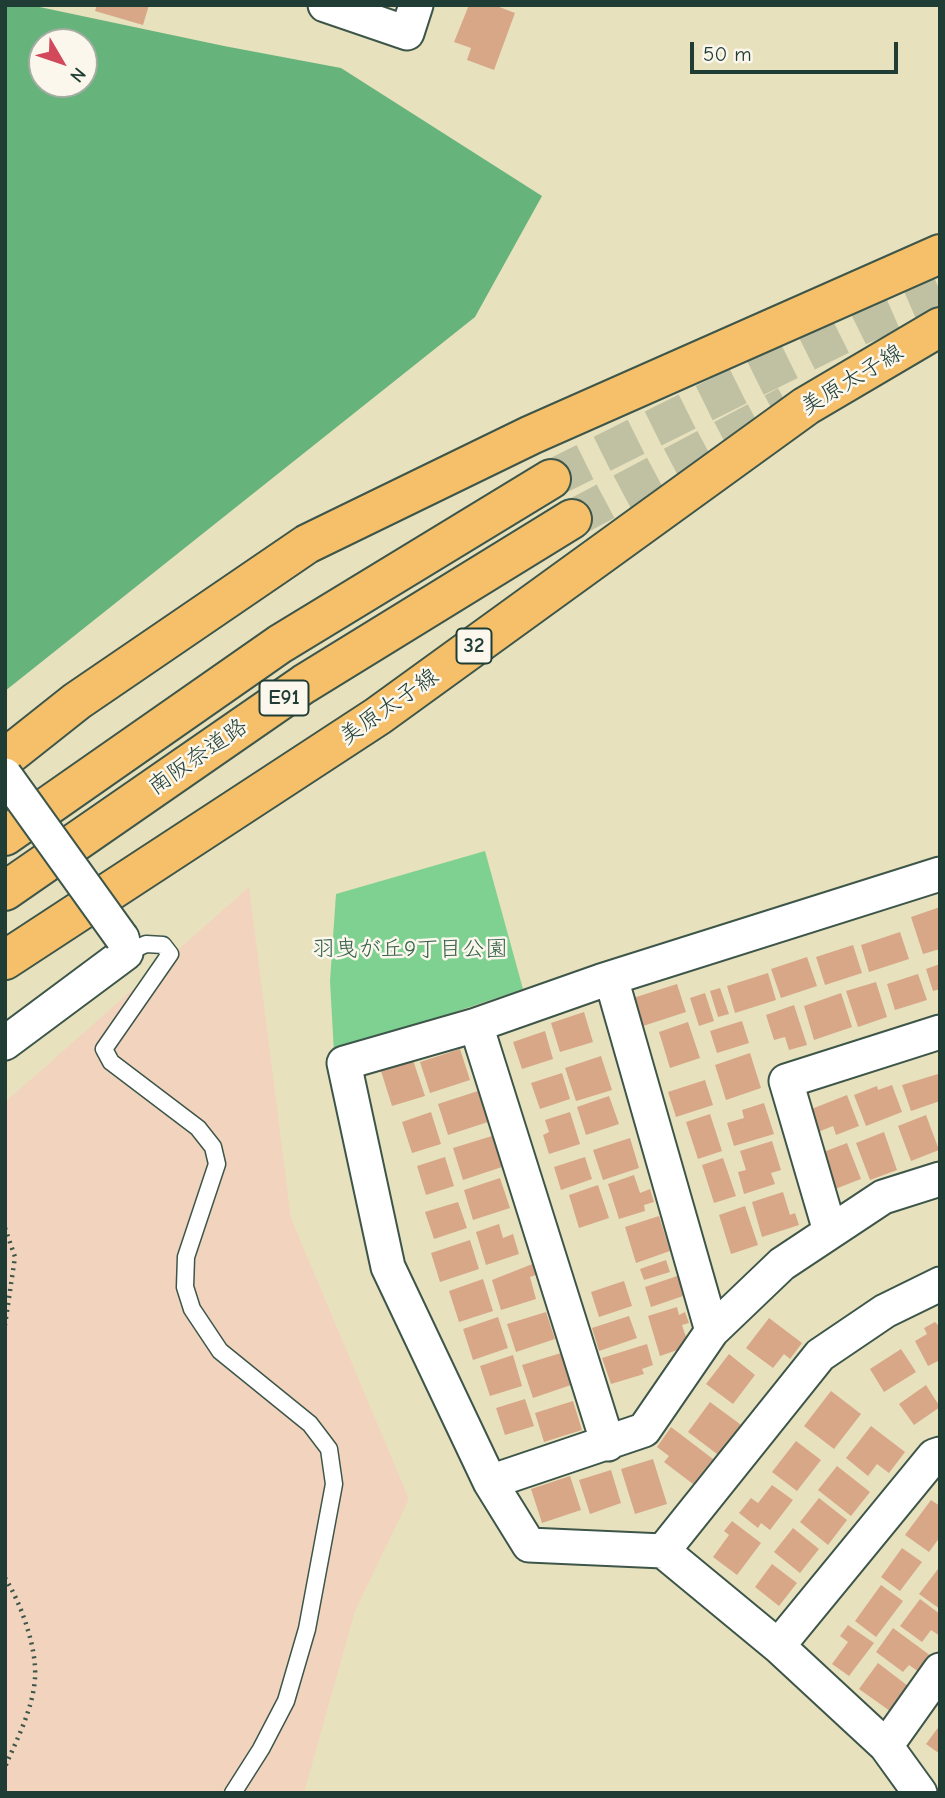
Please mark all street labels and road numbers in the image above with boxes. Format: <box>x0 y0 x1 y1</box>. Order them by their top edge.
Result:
street label: 美原太子線 <box>796 339 908 421</box>
road number: 32 <box>456 628 491 664</box>
street label: 美原太子線 <box>334 663 444 751</box>
road number: E91 <box>260 680 308 716</box>
street label: 南阪奈道路 <box>143 713 253 801</box>

